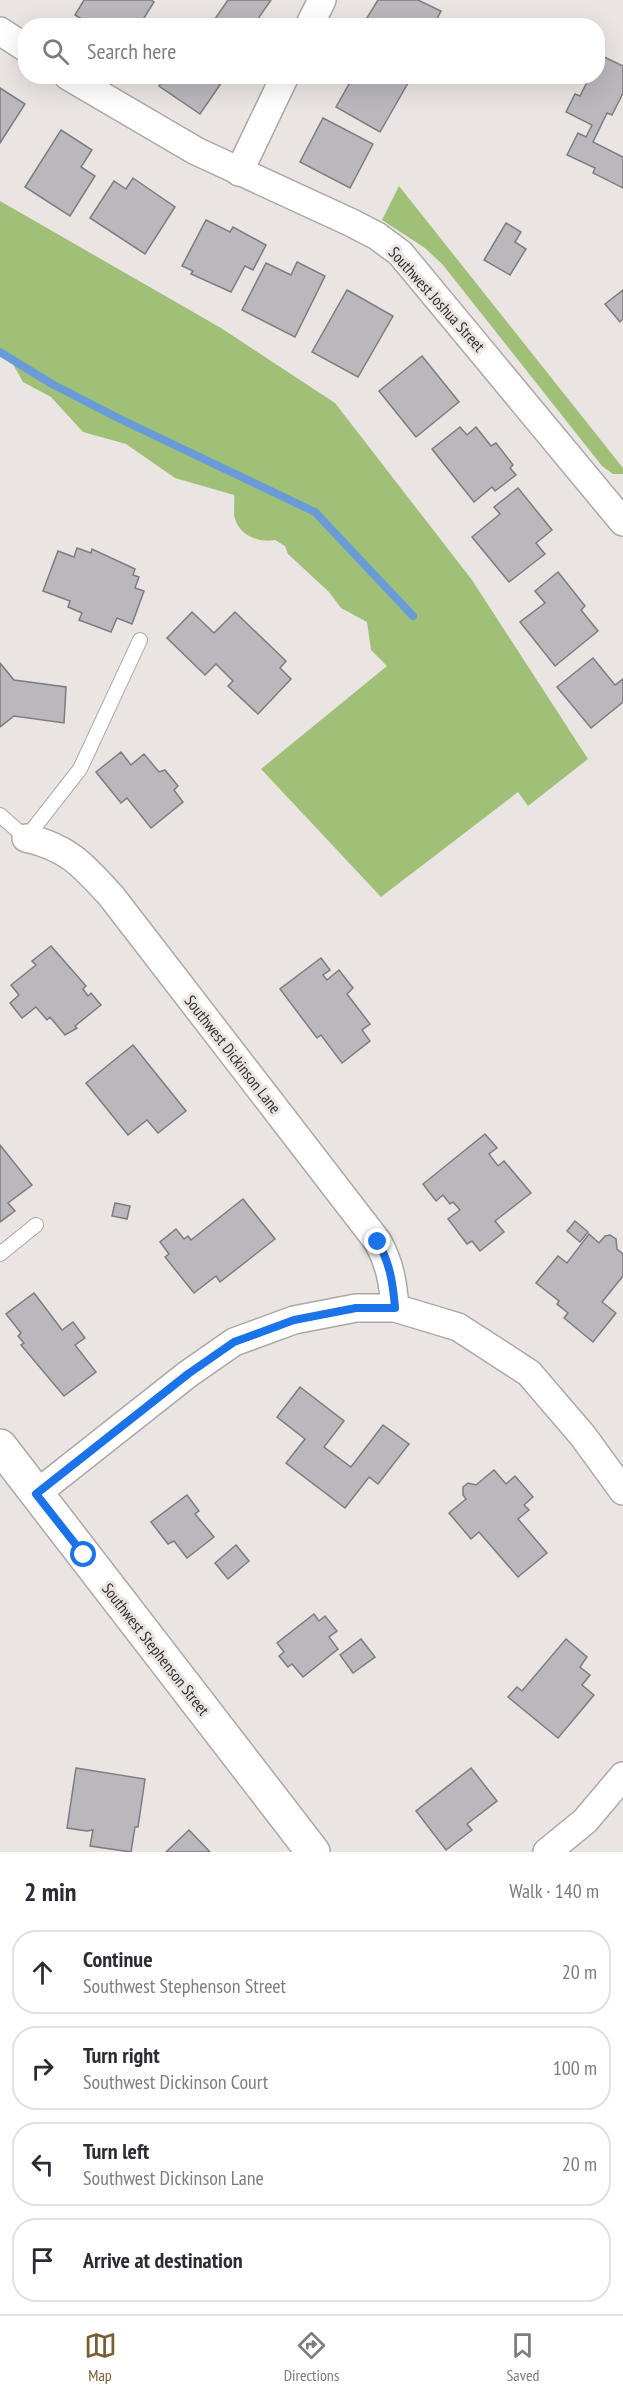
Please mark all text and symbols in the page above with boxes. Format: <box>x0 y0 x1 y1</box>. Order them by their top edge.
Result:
search box <box>18 18 605 84</box>
icon: search <box>39 35 72 68</box>
text: Search here <box>87 37 176 65</box>
street label: Southwest Joshua Street <box>385 242 490 356</box>
street label: Southwest Dickinson Lane <box>181 991 285 1117</box>
route end <box>364 1228 390 1254</box>
route start <box>70 1541 96 1567</box>
street label: Southwest Stephenson Street <box>98 1579 214 1720</box>
text: 2 min <box>24 1875 77 1908</box>
text: Walk · 140 m <box>509 1878 599 1904</box>
text: Continue <box>83 1945 153 1973</box>
icon: ahead <box>26 1956 59 1989</box>
text: 20 m <box>562 1959 597 1985</box>
text: Southwest Stephenson Street <box>83 1973 286 1999</box>
text: Turn right <box>83 2041 160 2069</box>
icon: right <box>26 2052 59 2085</box>
text: 100 m <box>553 2055 597 2081</box>
text: Southwest Dickinson Court <box>83 2069 268 2095</box>
text: Turn left <box>83 2137 149 2165</box>
icon: left <box>26 2148 59 2181</box>
text: 20 m <box>562 2151 597 2177</box>
text: Southwest Dickinson Lane <box>83 2165 264 2191</box>
icon: arrive <box>26 2244 59 2277</box>
text: Arrive at destination <box>83 2246 243 2274</box>
tab: Map <box>84 2329 117 2385</box>
tab: Directions <box>284 2329 339 2385</box>
tab: Saved <box>506 2329 539 2385</box>

